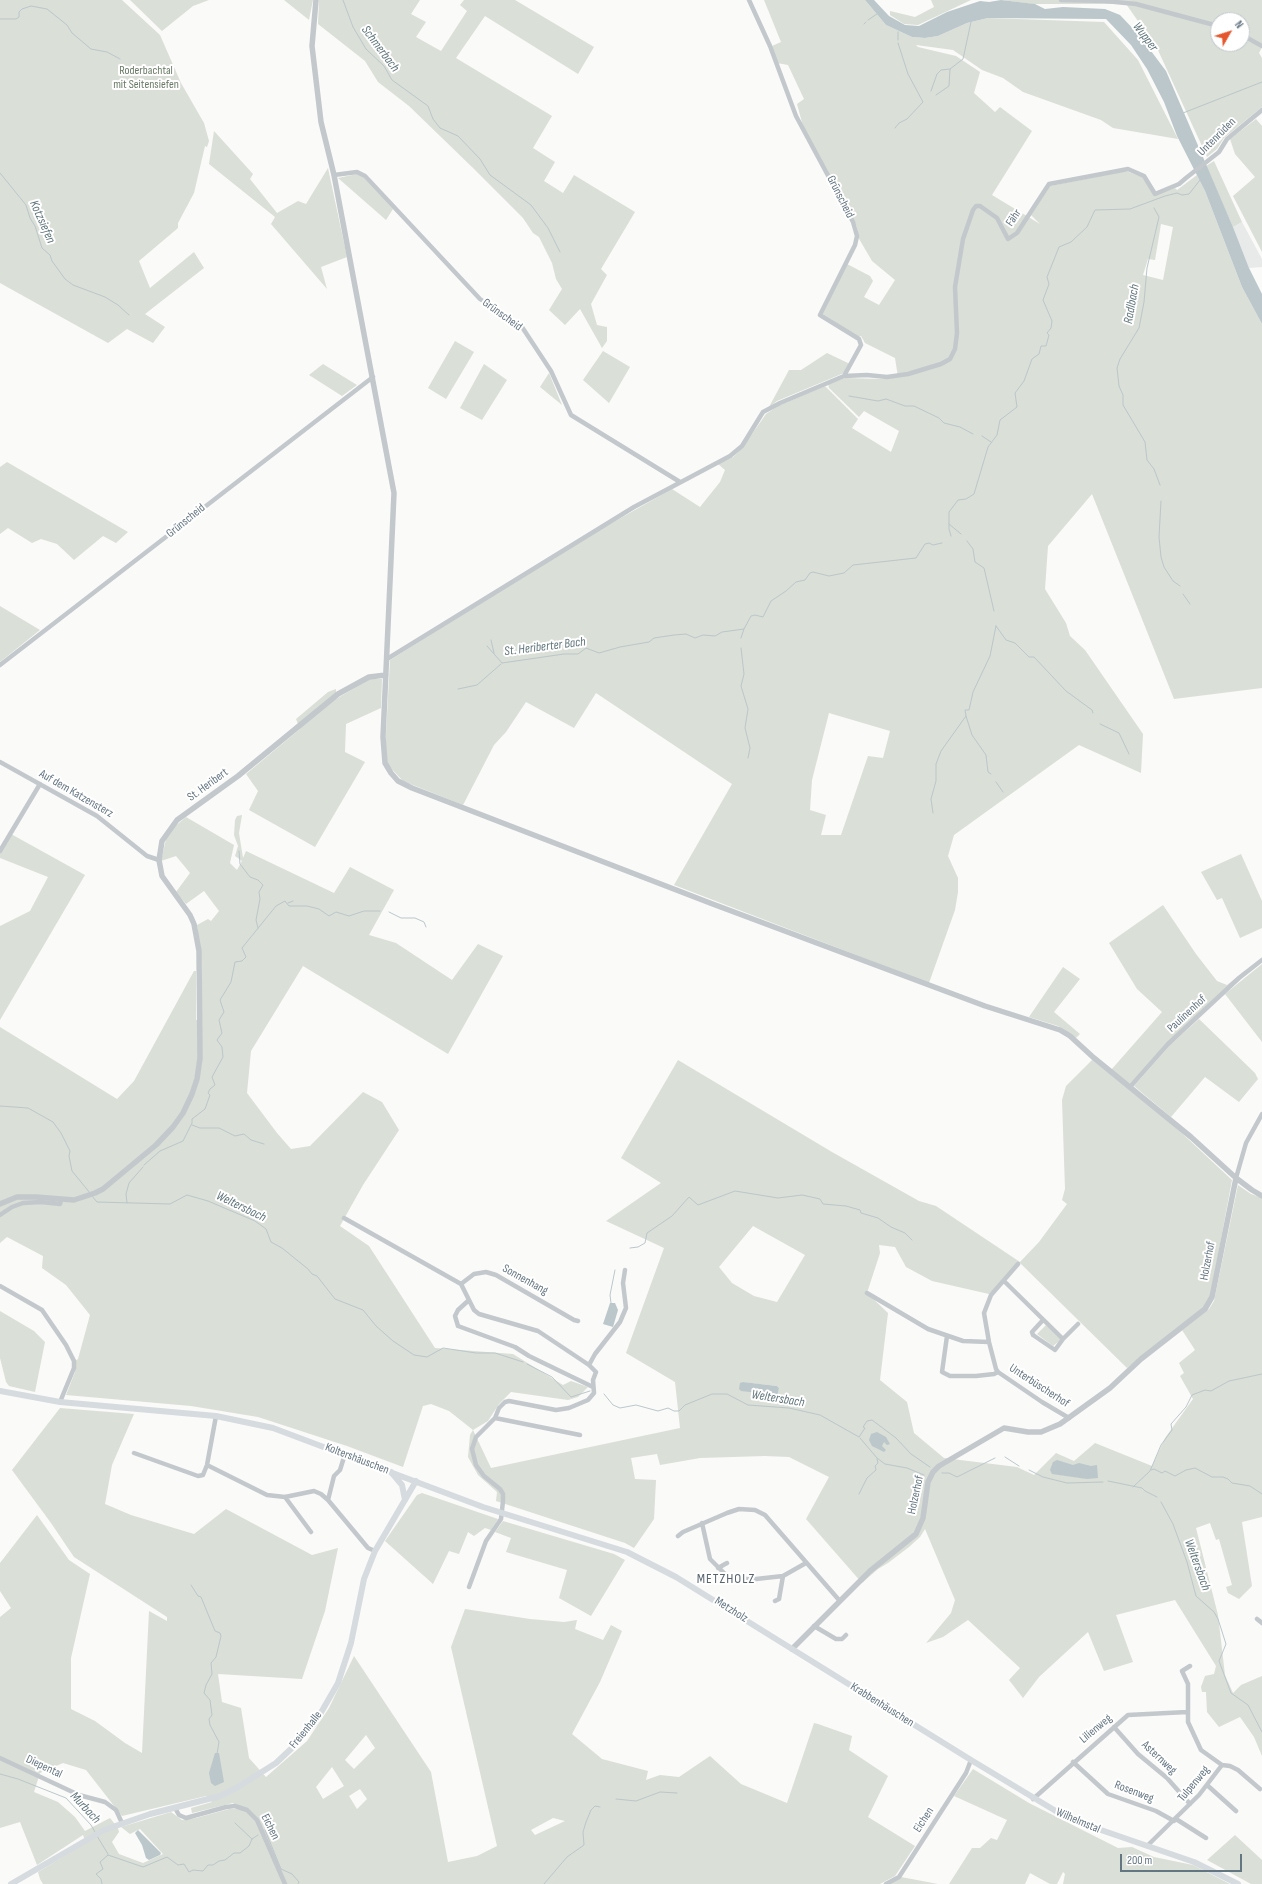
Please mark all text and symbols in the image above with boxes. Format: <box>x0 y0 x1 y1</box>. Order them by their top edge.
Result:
north arrow <box>1210 12 1250 52</box>
text: N <box>1232 18 1246 31</box>
water label: Wupper <box>1129 19 1161 55</box>
water label: Schmerbach <box>358 23 402 75</box>
park label: Roderbachtal mit Seitensiefen <box>113 64 179 92</box>
street label: Untenrüden <box>1195 115 1239 159</box>
street label: Grünscheid <box>823 173 857 221</box>
water label: Kotzsiefen <box>26 198 58 246</box>
street label: Fähr <box>1003 207 1025 229</box>
water label: Radlbach <box>1121 283 1143 325</box>
street label: Grünscheid <box>479 296 525 334</box>
street label: Grünscheid <box>164 501 208 541</box>
water label: St. Heriberter Bach <box>503 634 587 660</box>
street label: St. Heribert <box>185 765 231 805</box>
street label: Auf dem Katzensterz <box>36 767 116 821</box>
street label: Paulinenhof <box>1165 992 1209 1036</box>
water label: Weltersbach <box>214 1188 268 1226</box>
street label: Holzerhof <box>1197 1240 1219 1282</box>
street label: Sonnenhang <box>500 1262 550 1298</box>
street label: Unterbüscherhof <box>1006 1361 1072 1411</box>
water label: Weltersbach <box>750 1387 806 1411</box>
street label: Koltershäuschen <box>323 1440 391 1478</box>
street label: Holzerhof <box>905 1474 927 1516</box>
water label: Weltersbach <box>1181 1537 1213 1593</box>
district label: METZHOLZ <box>697 1571 755 1587</box>
street label: Metzholz <box>712 1594 750 1626</box>
street label: Krabbenhäuschen <box>848 1680 916 1730</box>
street label: Freienhalle <box>287 1708 325 1752</box>
street label: Lilienweg <box>1077 1711 1115 1747</box>
street label: Asternweg <box>1138 1738 1180 1778</box>
street label: Diepental <box>24 1752 64 1782</box>
street label: Tulpenweg <box>1175 1763 1213 1805</box>
street label: Rosenweg <box>1112 1778 1156 1806</box>
water label: Murbach <box>66 1789 104 1827</box>
street label: Eichen <box>911 1805 937 1835</box>
street label: Wilhelmstal <box>1054 1805 1102 1837</box>
street label: Eichen <box>258 1812 282 1842</box>
scale bar <box>1122 1846 1244 1872</box>
text: 200 m <box>1127 1853 1152 1868</box>

